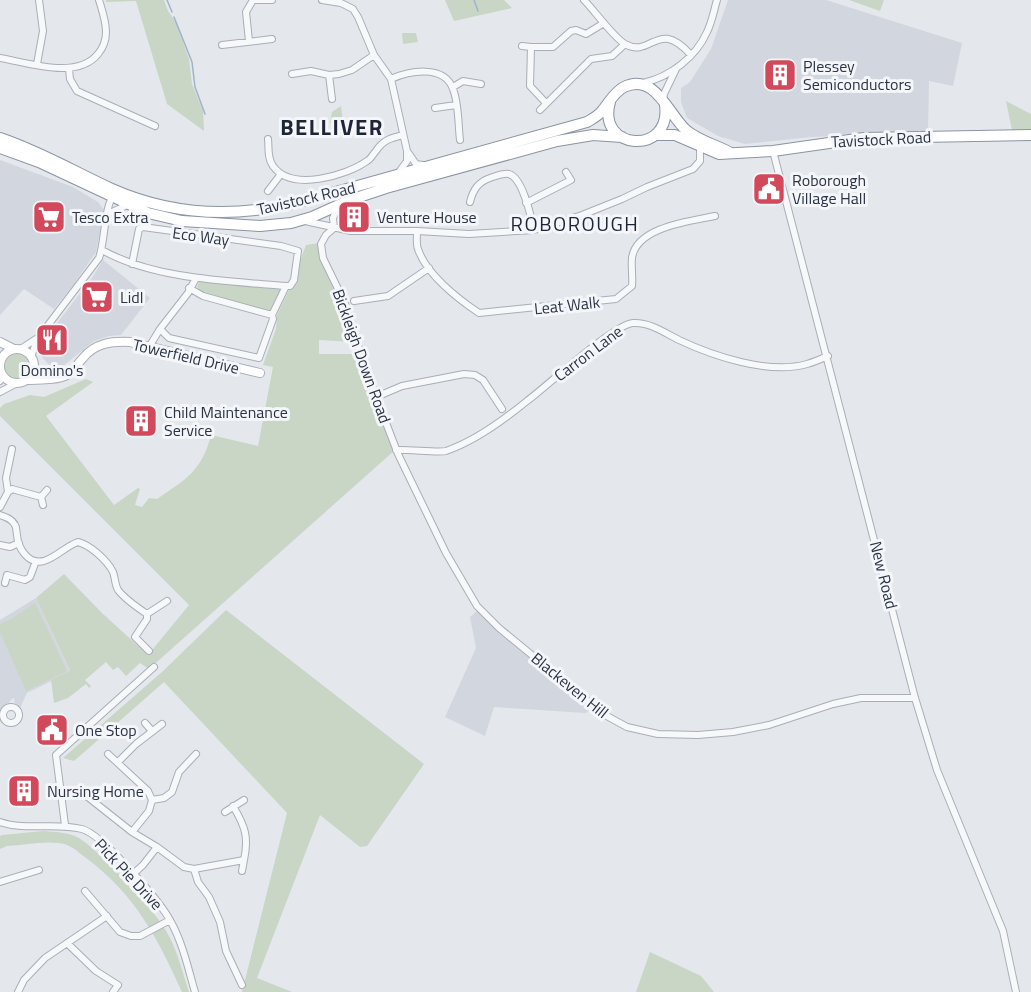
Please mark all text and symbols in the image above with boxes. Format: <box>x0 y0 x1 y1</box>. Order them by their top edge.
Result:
place label: Plessey Semiconductors <box>803 54 912 96</box>
building icon: Plessey Semiconductors <box>762 57 798 93</box>
district label: BELLIVER <box>280 110 384 144</box>
street label: Tavistock Road <box>830 124 932 154</box>
place label: Roborough Village Hall <box>792 168 866 210</box>
public building icon: Roborough Village Hall <box>751 171 787 207</box>
street label: Tavistock Road <box>254 175 358 221</box>
supermarket icon: Tesco Extra <box>31 199 67 235</box>
building icon: Venture House <box>336 199 372 235</box>
place label: Tesco Extra <box>72 205 149 229</box>
place label: Venture House <box>377 205 477 229</box>
district label: ROBOROUGH <box>511 208 639 239</box>
street label: Eco Way <box>171 220 231 252</box>
supermarket icon: Lidl <box>79 279 115 315</box>
place label: Lidl <box>120 285 143 309</box>
street label: Bickleigh Down Road <box>327 286 397 426</box>
street label: Leat Walk <box>533 290 601 320</box>
street label: Carron Lane <box>549 319 627 387</box>
restaurant icon: Domino's <box>34 322 70 358</box>
street label: Towerfield Drive <box>130 332 242 380</box>
place label: Domino's <box>20 358 84 382</box>
place label: Child Maintenance Service <box>164 400 288 442</box>
building icon: Child Maintenance Service <box>123 403 159 439</box>
street label: New Road <box>864 539 904 611</box>
street label: Blackeven Hill <box>526 646 614 724</box>
public building icon: One Stop <box>34 712 70 748</box>
place label: One Stop <box>75 718 137 742</box>
building icon: Nursing Home <box>6 773 42 809</box>
place label: Nursing Home <box>47 779 144 803</box>
street label: Pick Pie Drive <box>89 833 169 915</box>

